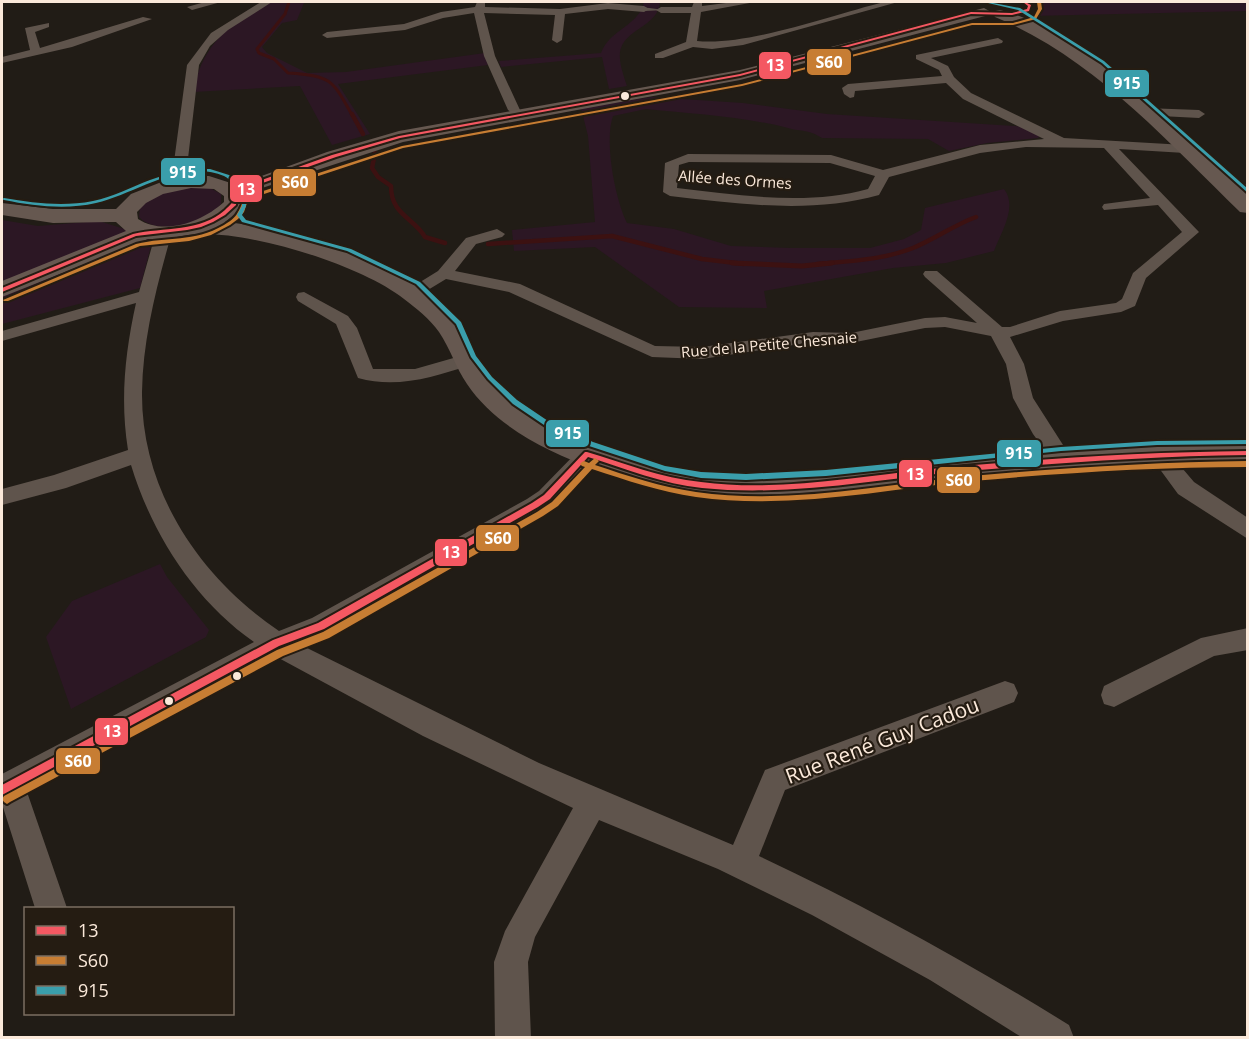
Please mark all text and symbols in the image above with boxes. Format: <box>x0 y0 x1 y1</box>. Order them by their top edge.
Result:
line badge: S60 <box>806 48 852 76</box>
line badge: 13 <box>758 51 792 80</box>
text: S60 <box>815 51 843 73</box>
text: 13 <box>766 54 784 76</box>
line badge: 915 <box>1104 69 1150 98</box>
text: 915 <box>1113 72 1141 94</box>
unlabelled marker <box>619 90 631 102</box>
line badge: 915 <box>160 157 206 186</box>
text: 915 <box>169 161 197 183</box>
street label: Allée des Ormes <box>678 165 792 193</box>
line badge: S60 <box>272 168 317 197</box>
text: S60 <box>281 171 309 193</box>
line badge: 13 <box>229 174 263 203</box>
text: 13 <box>237 178 255 200</box>
street label: Rue de la Petite Chesnaie <box>680 326 858 362</box>
line badge: 915 <box>545 419 590 448</box>
text: 915 <box>554 422 582 444</box>
line badge: 915 <box>996 439 1042 468</box>
text: 915 <box>1005 442 1033 464</box>
line badge: 13 <box>898 459 933 488</box>
text: 13 <box>906 463 924 485</box>
line badge: S60 <box>936 466 981 494</box>
text: S60 <box>945 469 973 491</box>
line badge: S60 <box>475 524 520 552</box>
text: S60 <box>484 527 512 549</box>
line badge: 13 <box>434 538 468 567</box>
text: 13 <box>442 541 460 563</box>
unlabelled marker <box>231 670 243 682</box>
street label: Rue René Guy Cadou <box>781 690 983 790</box>
unlabelled marker <box>163 695 175 707</box>
line badge: 13 <box>94 717 129 746</box>
text: 13 <box>103 720 121 742</box>
line badge: S60 <box>55 747 101 775</box>
text: S60 <box>64 750 92 772</box>
legend <box>24 907 234 1015</box>
text: 13 <box>78 918 99 942</box>
text: S60 <box>78 948 108 972</box>
text: 915 <box>78 978 109 1002</box>

